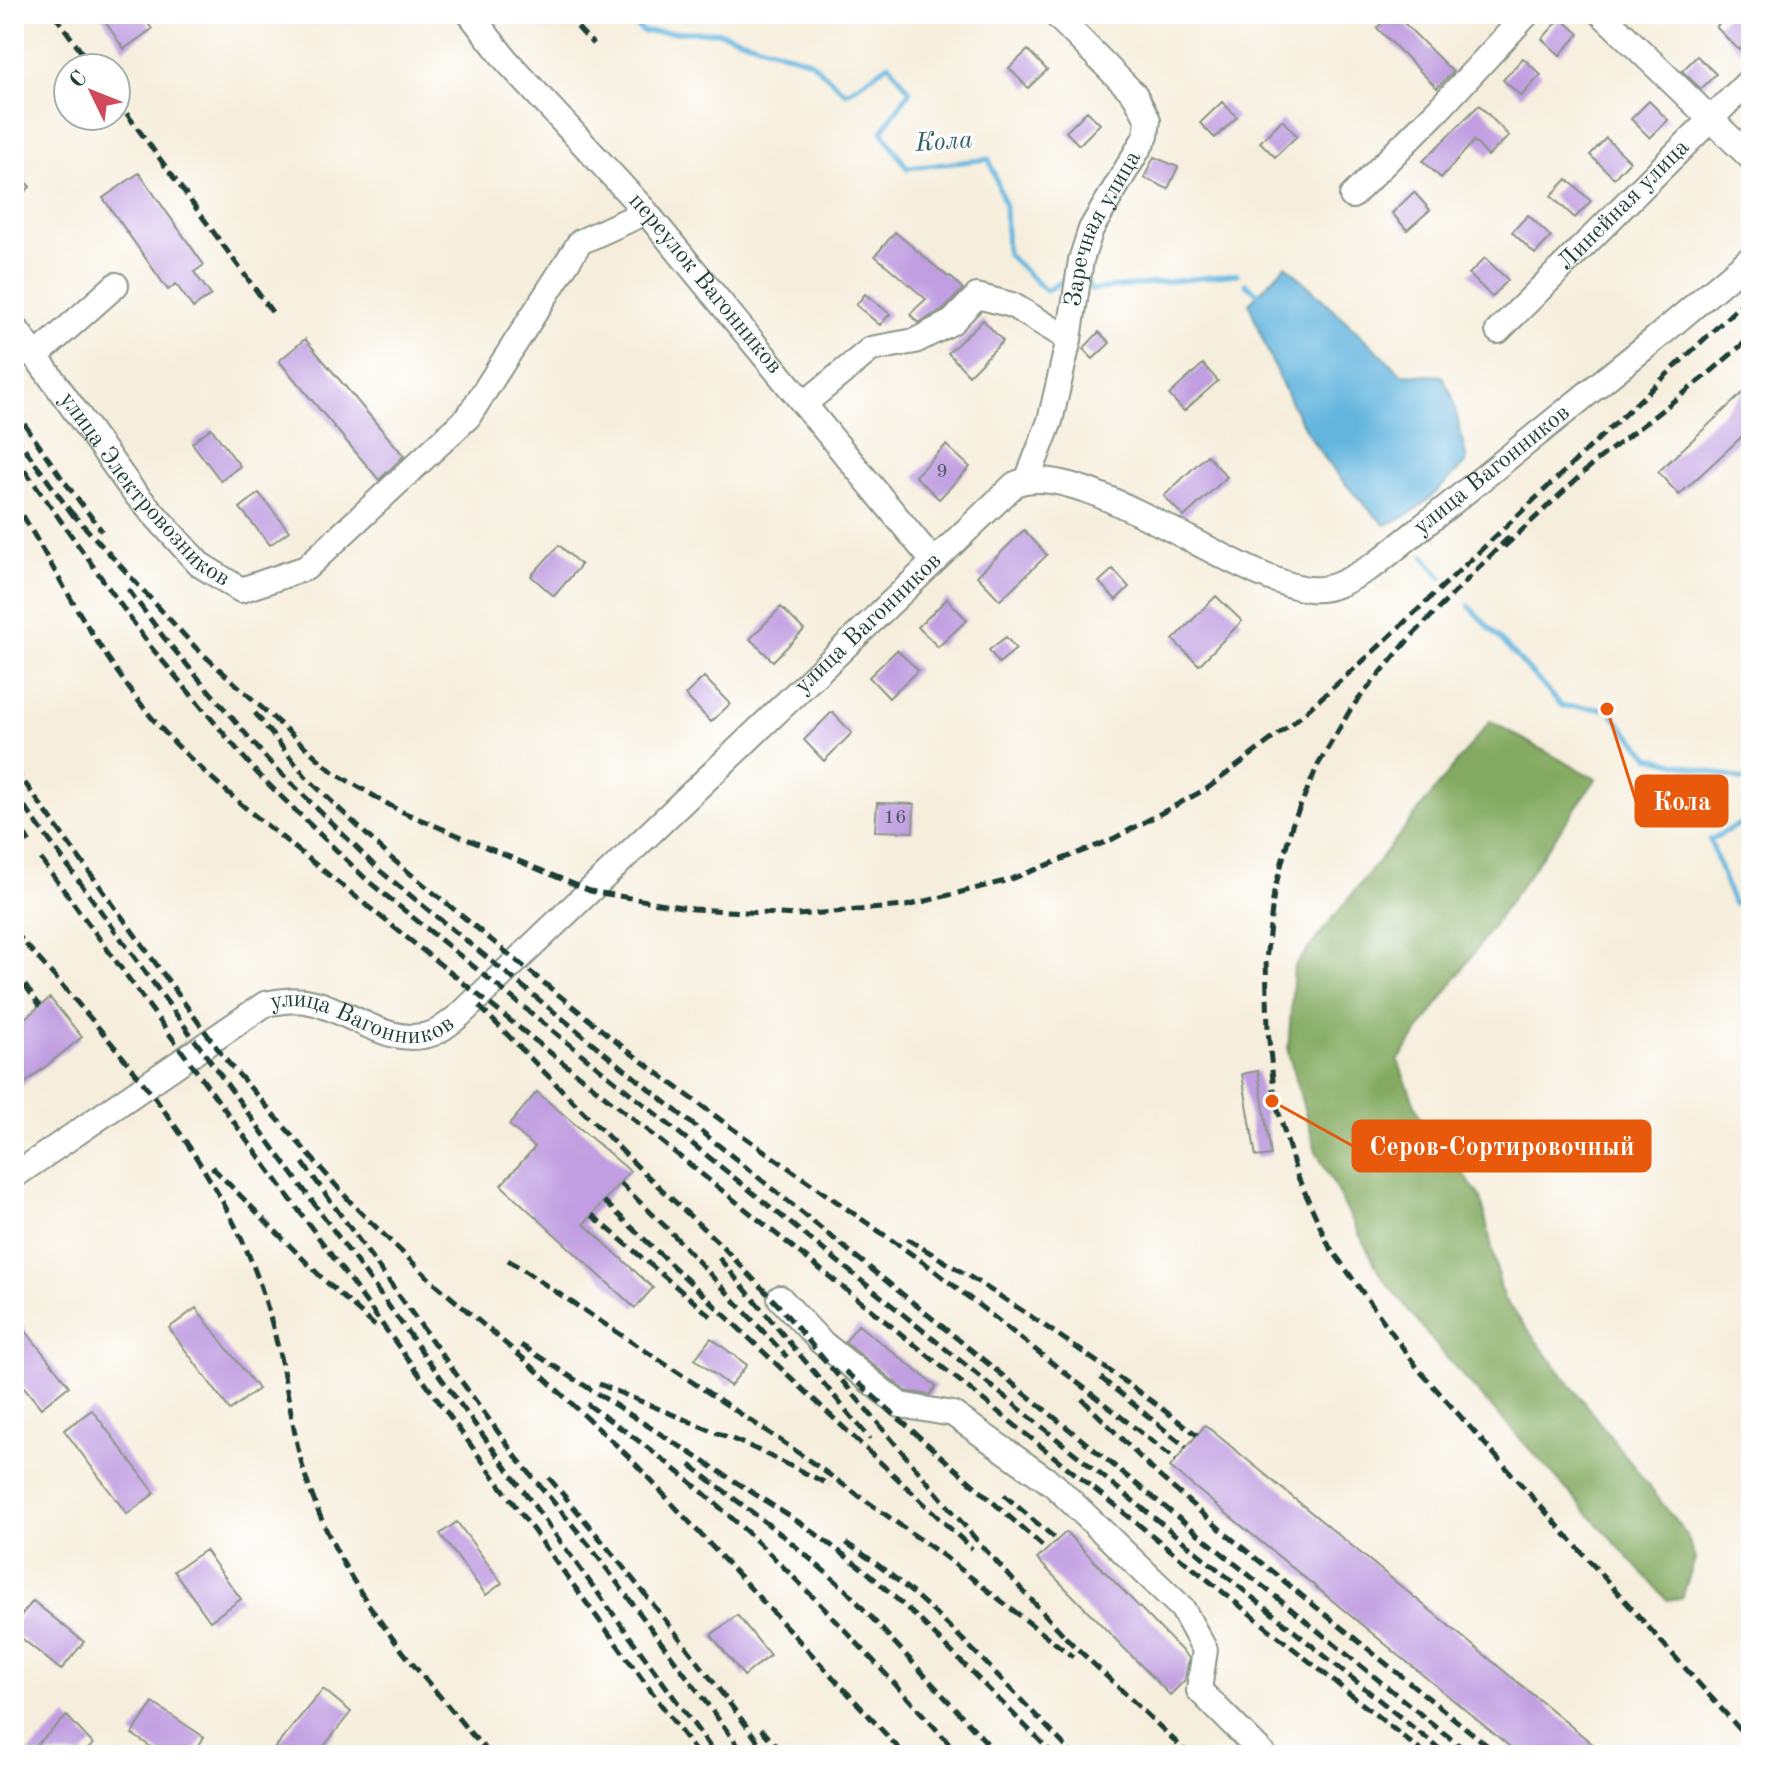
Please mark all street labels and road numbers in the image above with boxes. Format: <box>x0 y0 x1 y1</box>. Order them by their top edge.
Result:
street label: Линейная улица <box>1554 135 1694 275</box>
street label: Заречная улица <box>1062 147 1146 308</box>
street label: переулок Вагонников <box>624 189 786 379</box>
street label: улица Электровозников <box>54 388 233 592</box>
street label: улица Вагонников <box>1410 401 1575 540</box>
street label: улица Вагонников <box>791 549 947 699</box>
street label: улица Вагонников <box>269 988 459 1049</box>

